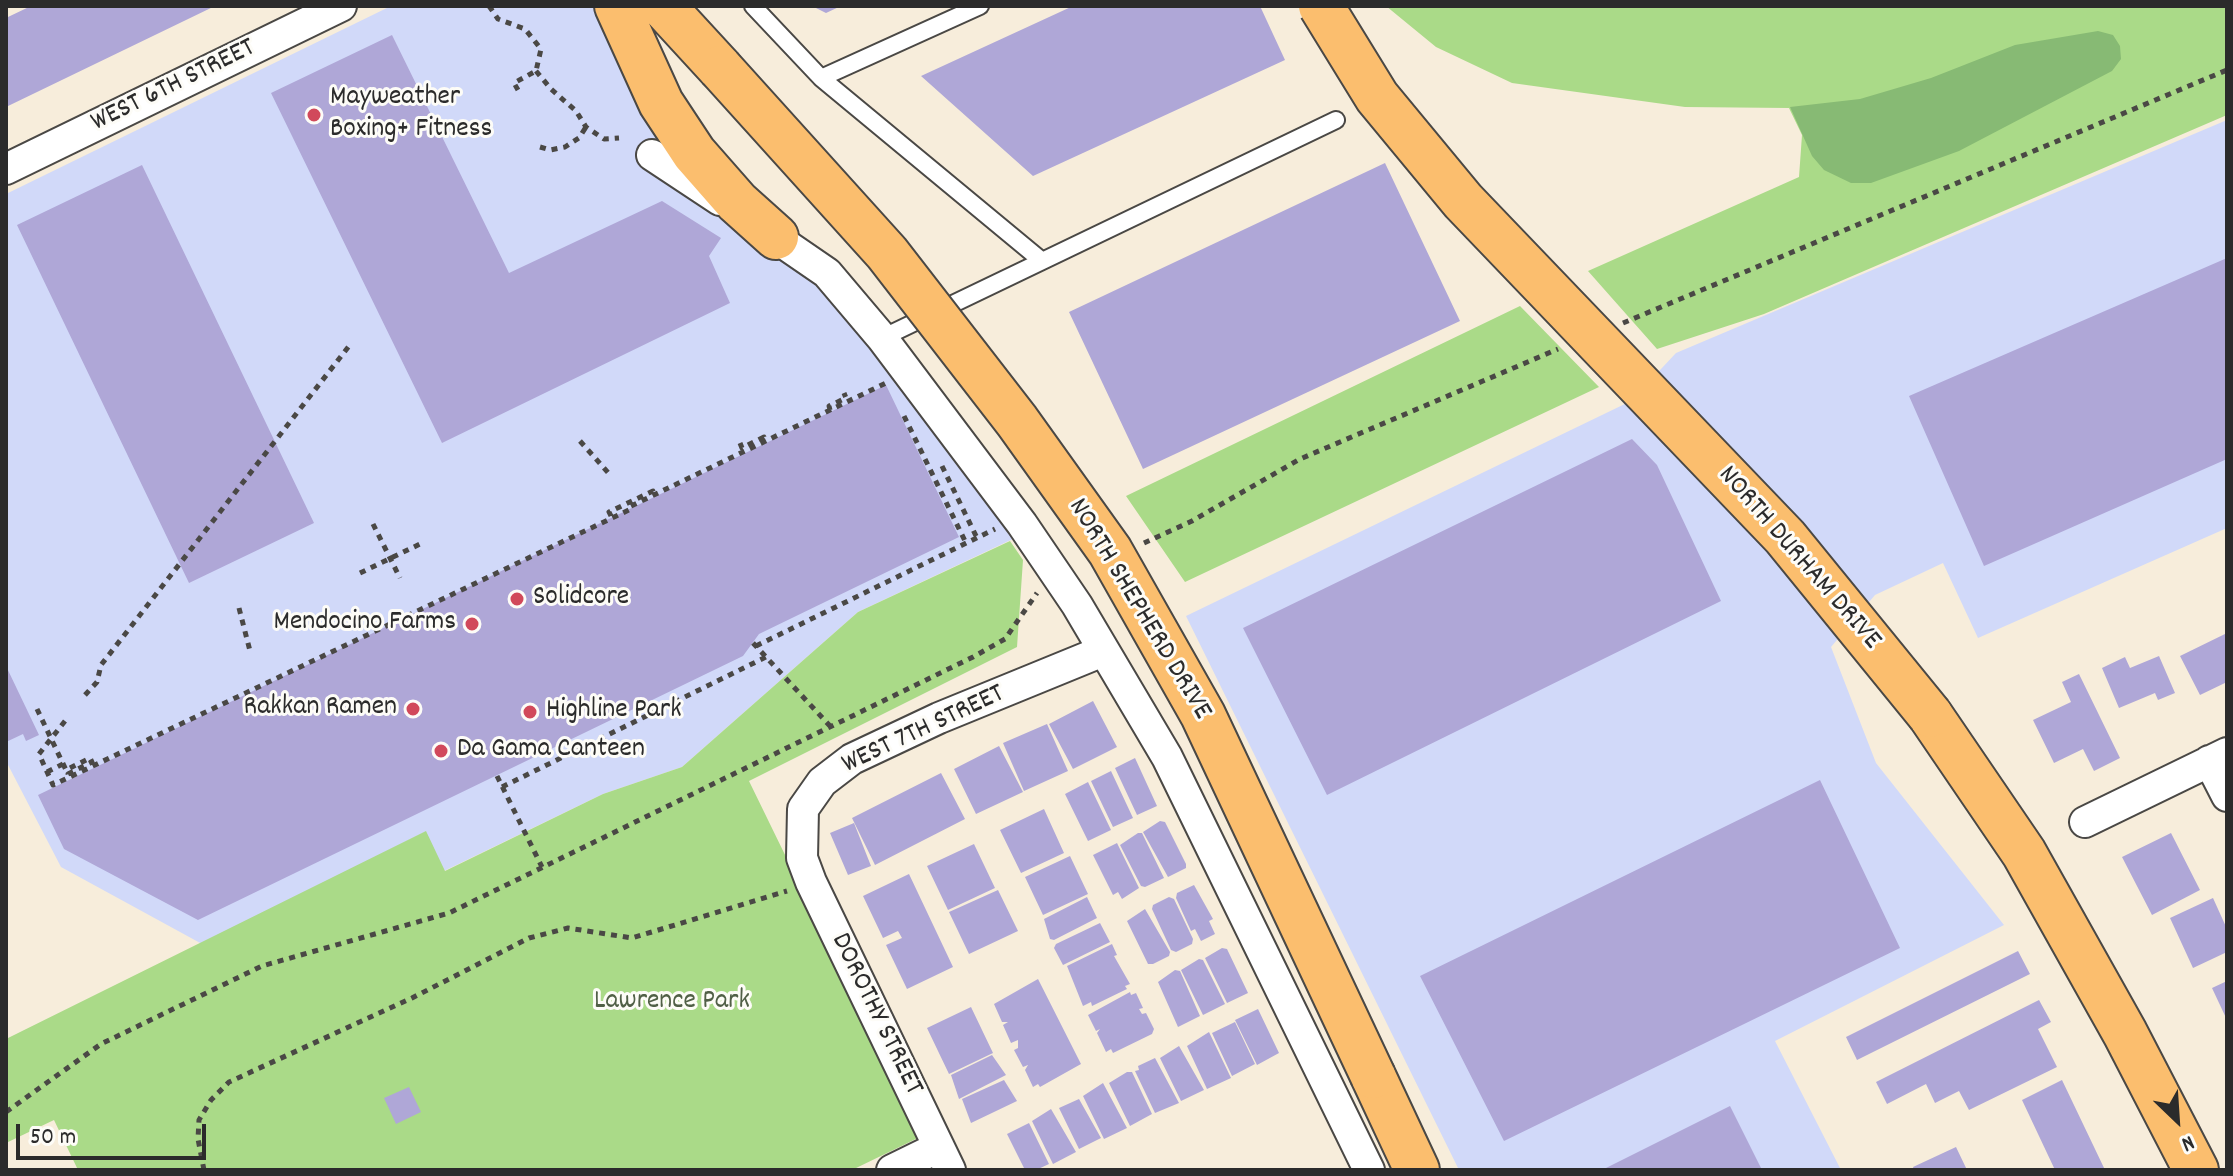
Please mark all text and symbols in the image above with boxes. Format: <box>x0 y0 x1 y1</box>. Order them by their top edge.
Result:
street label: WEST 6TH STREET <box>87 33 261 141</box>
place label: Mayweather Boxing+ Fitness <box>330 82 492 148</box>
marker: Mayweather Boxing+ Fitness <box>305 106 323 124</box>
street label: NORTH DURHAM DRIVE <box>1709 460 1887 658</box>
street label: NORTH SHEPHERD DRIVE <box>1059 493 1217 727</box>
place label: Solidcore <box>533 582 629 616</box>
marker: Solidcore <box>508 590 526 608</box>
place label: Mendocino Farms <box>274 607 456 641</box>
marker: Mendocino Farms <box>463 615 481 633</box>
street label: WEST 7TH STREET <box>837 679 1011 783</box>
place label: Rakkan Ramen <box>244 692 397 726</box>
place label: Highline Park <box>546 695 682 729</box>
marker: Rakkan Ramen <box>404 700 422 718</box>
marker: Highline Park <box>521 703 539 721</box>
place label: Da Gama Canteen <box>457 734 645 768</box>
marker: Da Gama Canteen <box>432 742 450 760</box>
street label: DOROTHY STREET <box>821 928 929 1102</box>
park label: Lawrence Park <box>594 986 750 1020</box>
north arrow <box>2137 1080 2217 1160</box>
scale bar <box>20 1108 210 1158</box>
text: 50 m <box>30 1121 76 1155</box>
text: N <box>2176 1126 2199 1159</box>

